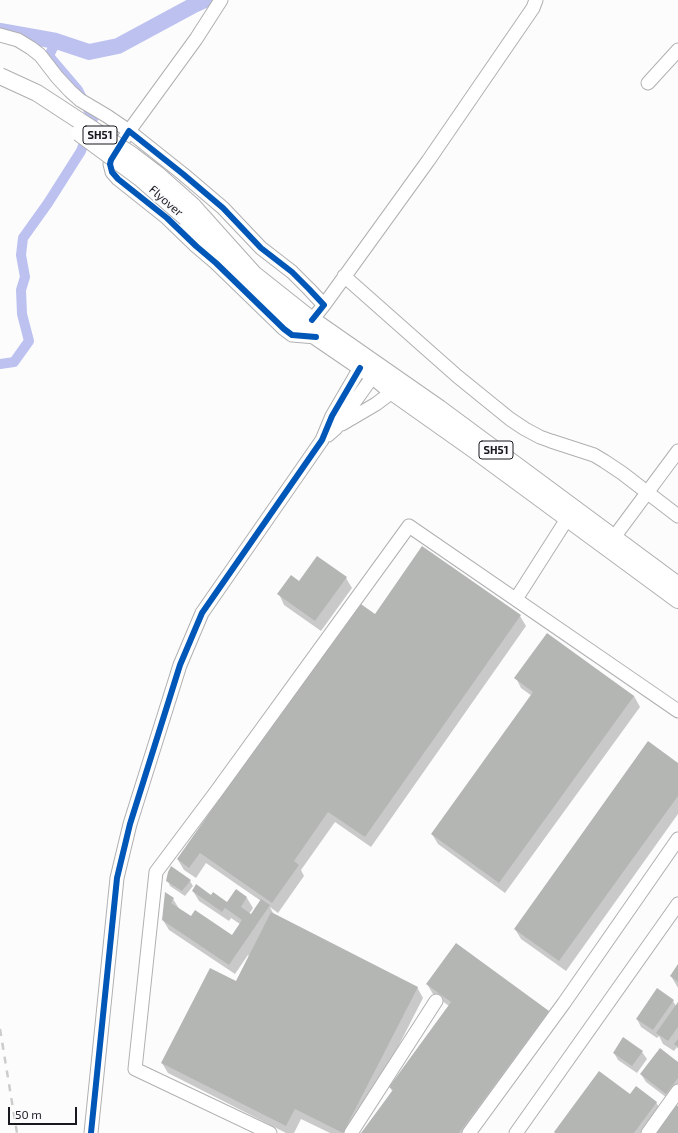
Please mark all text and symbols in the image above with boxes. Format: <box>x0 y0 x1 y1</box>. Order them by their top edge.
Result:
road number: SH51 <box>83 126 117 144</box>
street label: Flyover <box>146 182 186 220</box>
road number: SH51 <box>479 441 513 459</box>
scale bar <box>10 1099 79 1125</box>
text: 50 m <box>15 1107 42 1121</box>

